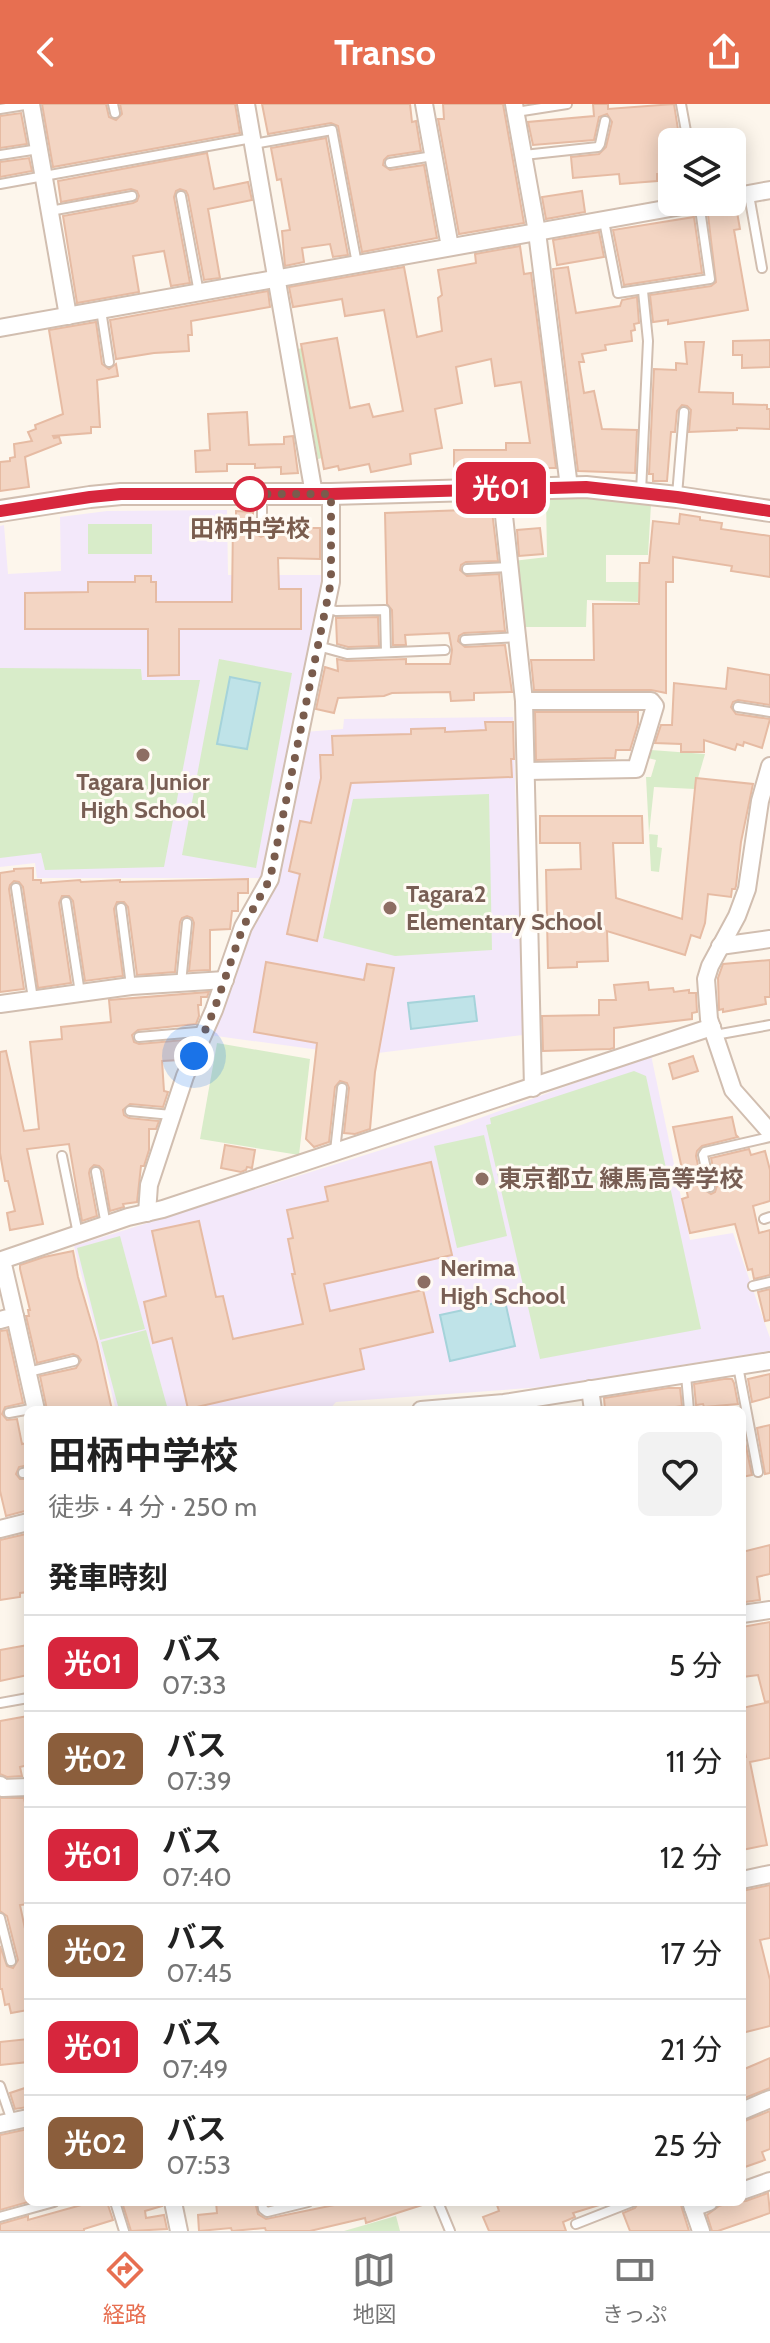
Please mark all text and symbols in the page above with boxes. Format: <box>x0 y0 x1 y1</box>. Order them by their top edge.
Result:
icon: back <box>24 30 68 74</box>
text: Transo <box>334 30 436 74</box>
icon: share <box>702 30 746 74</box>
map controls <box>658 128 746 216</box>
button: layers <box>658 128 746 216</box>
line badge: 光01 <box>455 462 547 514</box>
text: 光01 <box>472 471 530 505</box>
marker: 田柄中学校 <box>233 477 267 511</box>
place label: 田柄中学校 <box>190 514 310 543</box>
marker: Tagara Junior High School <box>134 746 152 764</box>
place label: Tagara Junior High School <box>76 767 210 824</box>
place label: Tagara2 Elementary School <box>406 879 603 936</box>
marker: Tagara2 Elementary School <box>381 899 399 917</box>
your location <box>174 1036 214 1076</box>
place label: 東京都立 練馬高等学校 <box>498 1164 743 1193</box>
marker: 東京都立 練馬高等学校 <box>473 1170 491 1188</box>
place label: Nerima High School <box>440 1253 565 1310</box>
marker: Nerima High School <box>415 1273 433 1291</box>
text: 田柄中学校 <box>48 1432 238 1479</box>
button: heart <box>638 1432 722 1516</box>
text: 徒歩 · 4 分 · 250 m <box>48 1491 257 1523</box>
text: 発車時刻 <box>48 1559 168 1596</box>
text: バス <box>162 1631 222 1668</box>
text: 光01 <box>64 1646 122 1680</box>
text: 5 分 <box>669 1647 722 1684</box>
text: 07:33 <box>162 1669 227 1701</box>
text: バス <box>167 1727 227 1764</box>
text: 光02 <box>64 1742 127 1776</box>
text: 11 分 <box>666 1743 722 1780</box>
text: 07:39 <box>167 1765 232 1797</box>
text: バス <box>162 1823 222 1860</box>
text: 光01 <box>64 1838 122 1872</box>
text: 12 分 <box>660 1839 722 1876</box>
text: 07:40 <box>162 1861 232 1893</box>
text: バス <box>167 1919 227 1956</box>
text: 光02 <box>64 1934 127 1968</box>
text: 17 分 <box>660 1935 722 1972</box>
text: 07:45 <box>167 1957 232 1989</box>
text: バス <box>162 2015 222 2052</box>
text: 光01 <box>64 2030 122 2064</box>
text: 21 分 <box>660 2031 722 2068</box>
text: 07:49 <box>162 2053 228 2085</box>
text: バス <box>167 2111 227 2148</box>
text: 光02 <box>64 2126 127 2160</box>
text: 25 分 <box>653 2127 722 2164</box>
text: 07:53 <box>167 2149 231 2181</box>
tab: 経路 <box>103 2248 147 2328</box>
tab: 地図 <box>352 2248 396 2328</box>
tab: きっぷ <box>602 2248 667 2328</box>

